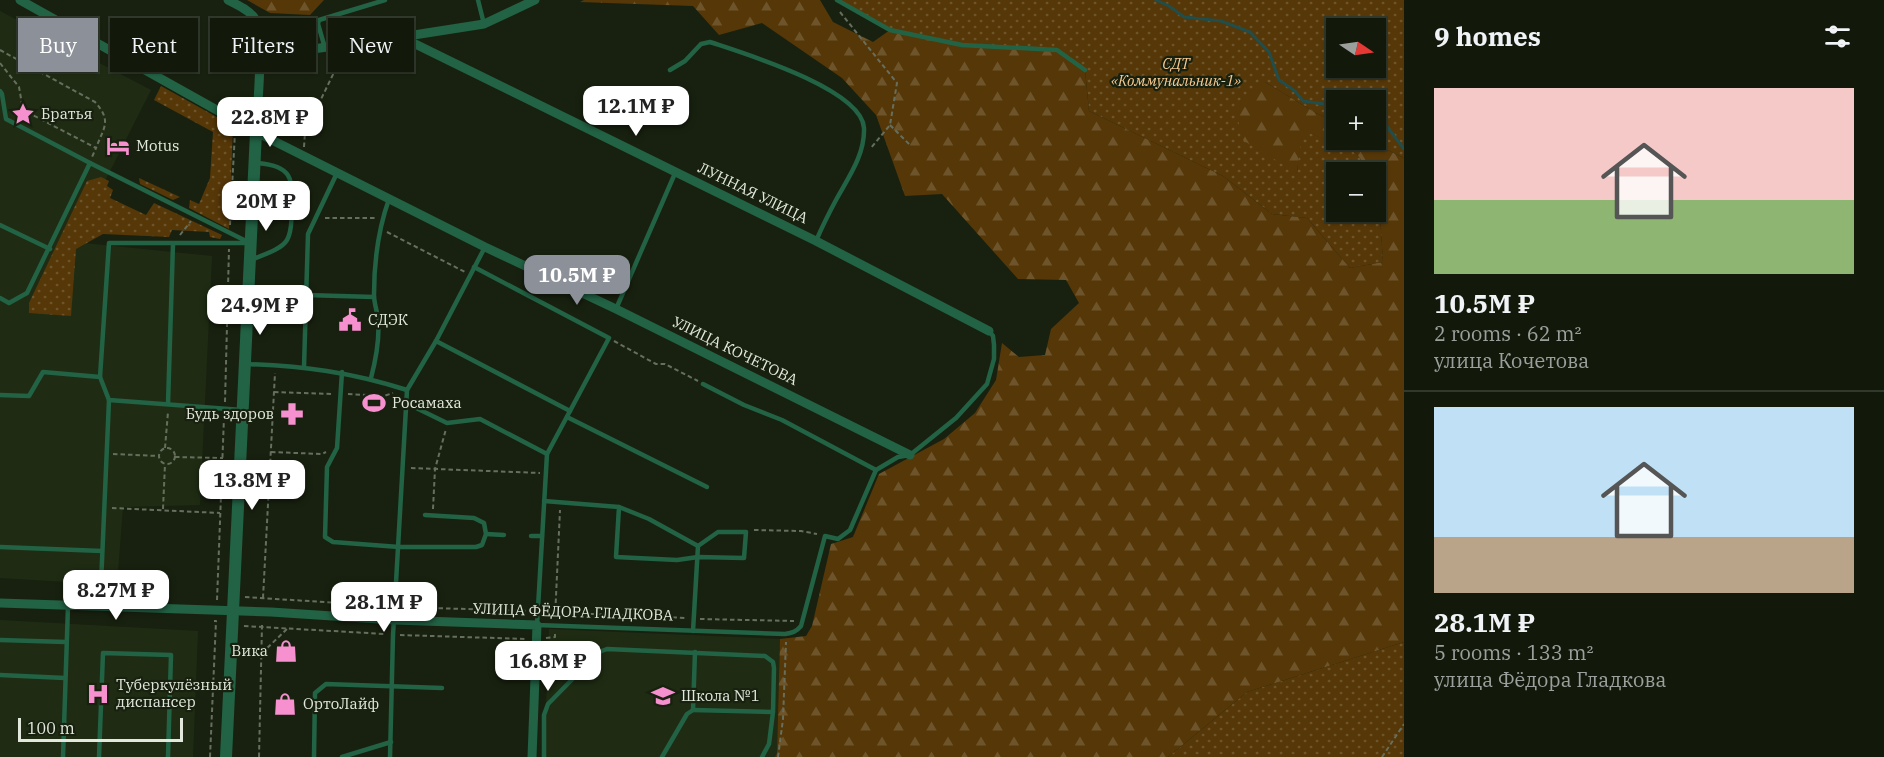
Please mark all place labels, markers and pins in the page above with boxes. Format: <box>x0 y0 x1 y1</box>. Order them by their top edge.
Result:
pin: 12.1M ₽ <box>581 86 691 137</box>
pin: 22.8M ₽ <box>215 97 325 148</box>
place icon: Братья <box>10 101 36 127</box>
place label: Братья <box>41 104 92 123</box>
hotel icon: Motus <box>105 133 131 159</box>
place label: Motus <box>136 136 179 155</box>
pin: 20M ₽ <box>224 181 308 232</box>
pin: 10.5M ₽ <box>522 255 632 306</box>
pin: 24.9M ₽ <box>205 285 315 336</box>
public building icon: СДЭК <box>337 307 363 333</box>
place label: СДЭК <box>368 310 409 329</box>
sports icon: Росамаха <box>361 390 387 416</box>
place label: Росамаха <box>392 393 462 412</box>
pharmacy icon: Будь здоров <box>279 401 305 427</box>
place label: Будь здоров <box>186 404 274 423</box>
pin: 13.8M ₽ <box>197 460 307 511</box>
pin: 8.27M ₽ <box>61 570 171 621</box>
pin: 28.1M ₽ <box>329 582 439 633</box>
shop icon: Вика <box>273 638 299 664</box>
place label: Вика <box>231 641 268 660</box>
pin: 16.8M ₽ <box>493 641 603 692</box>
place label: Туберкулёзный диспансер <box>116 675 232 711</box>
hospital icon: Туберкулёзный диспансер <box>85 681 111 707</box>
school or university icon: Школа №1 <box>650 683 676 709</box>
place label: Школа №1 <box>681 686 760 705</box>
shop icon: ОртоЛайф <box>272 691 298 717</box>
place label: ОртоЛайф <box>303 694 379 713</box>

